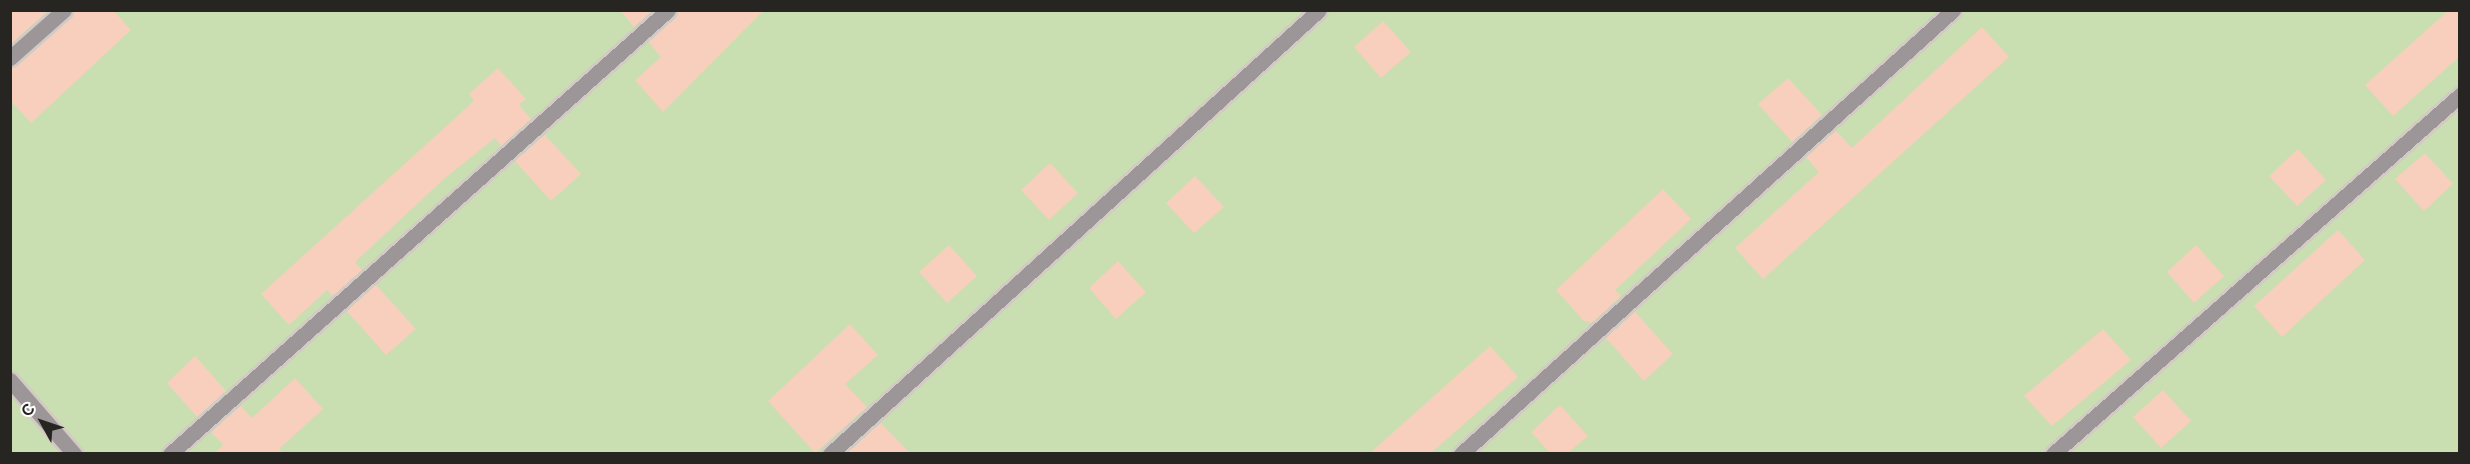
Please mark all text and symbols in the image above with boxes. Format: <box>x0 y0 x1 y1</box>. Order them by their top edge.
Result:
north arrow <box>12 392 72 452</box>
text: С <box>17 400 39 420</box>

